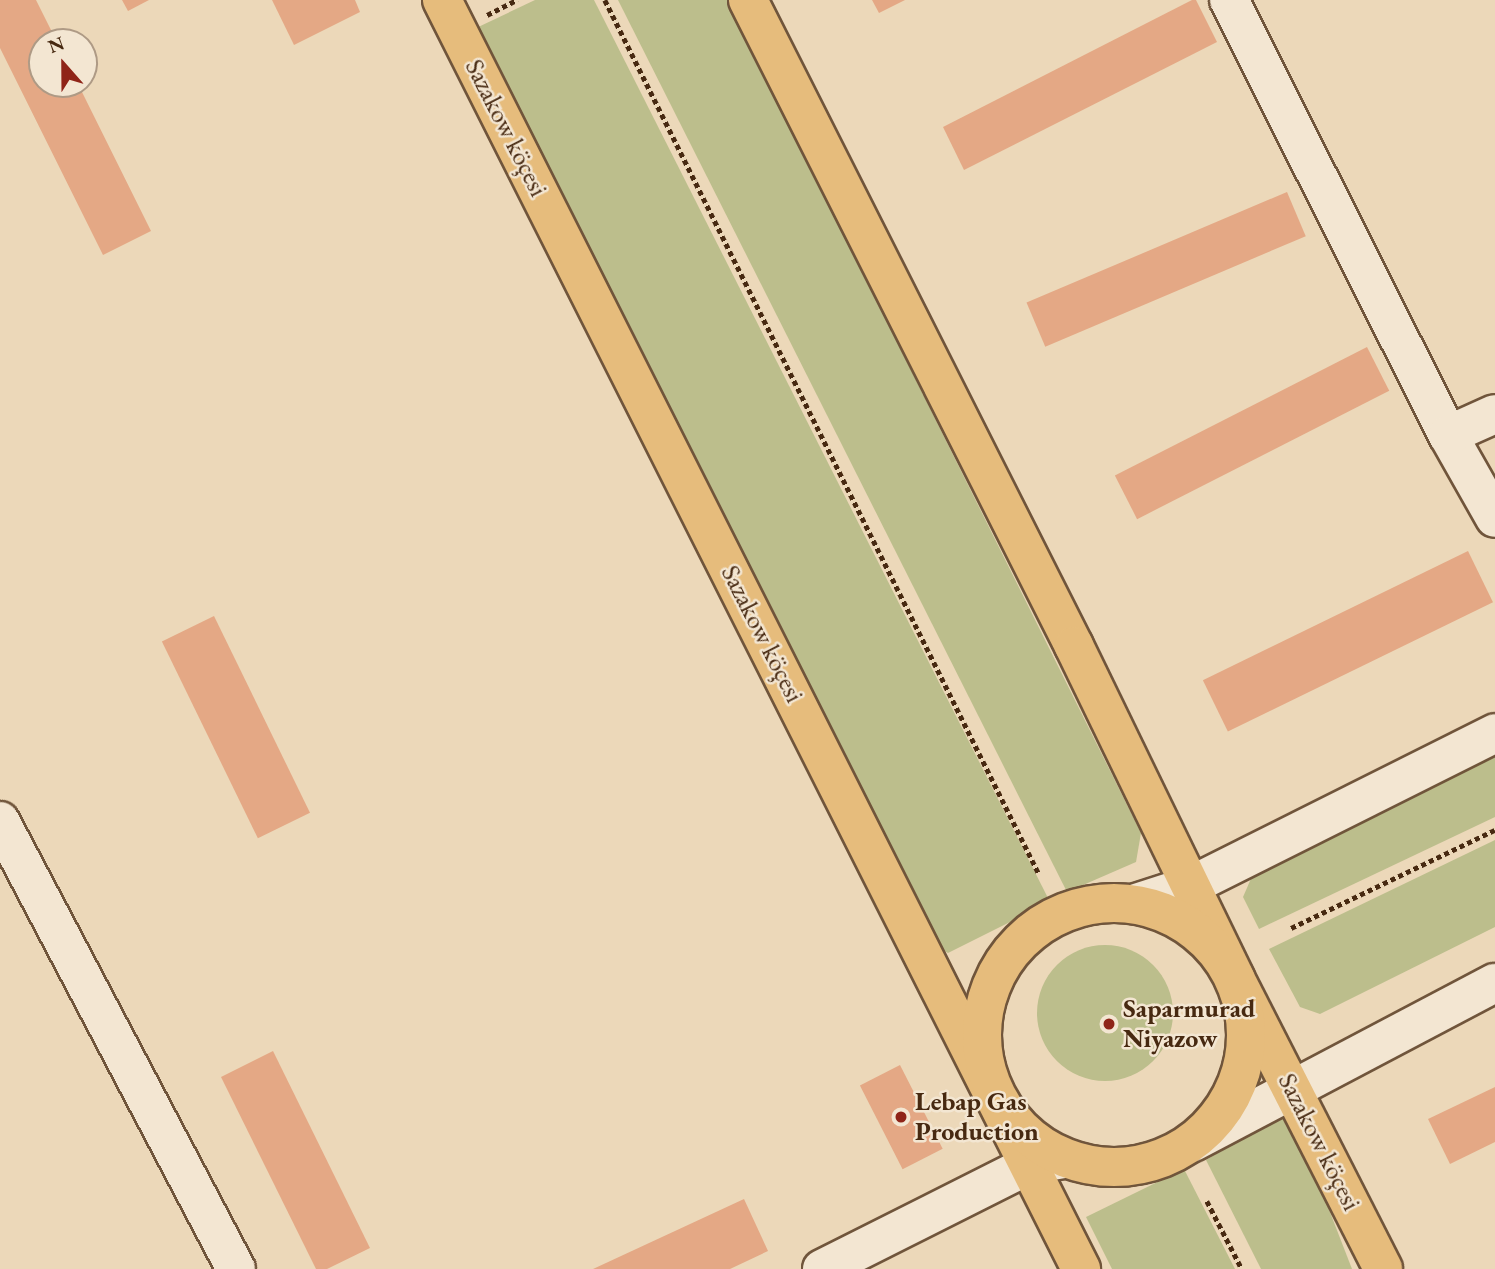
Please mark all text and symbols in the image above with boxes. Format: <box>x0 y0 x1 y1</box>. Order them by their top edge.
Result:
north arrow <box>28 28 98 98</box>
text: N <box>44 30 68 59</box>
street label: Sazakow köçesi <box>458 54 554 202</box>
street label: Sazakow köçesi <box>714 560 810 708</box>
place label: Saparmurad Niyazow <box>1123 993 1255 1054</box>
marker: Saparmurad Niyazow <box>1101 1016 1117 1032</box>
street label: Sazakow köçesi <box>1271 1068 1367 1216</box>
place label: Lebap Gas Production <box>915 1086 1039 1148</box>
marker: Lebap Gas Production <box>893 1109 909 1125</box>

